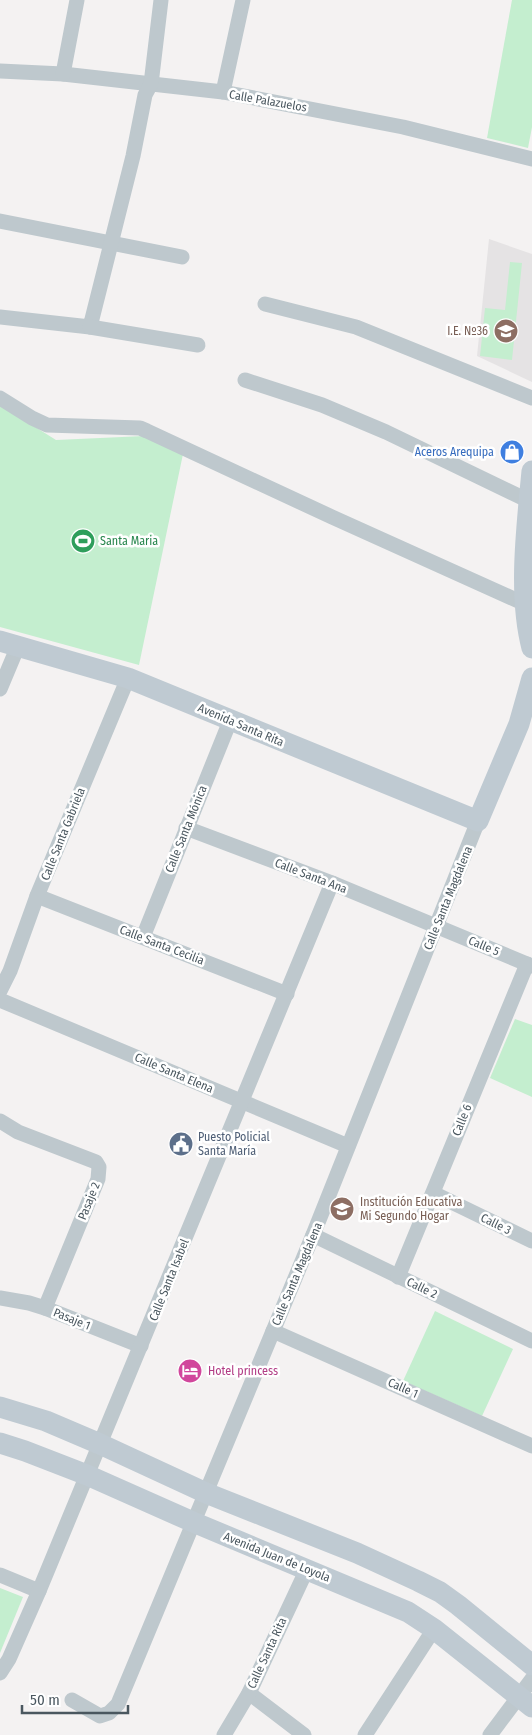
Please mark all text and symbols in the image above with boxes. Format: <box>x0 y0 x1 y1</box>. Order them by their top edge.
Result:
street label: Calle Palazuelos <box>228 87 308 115</box>
school or university icon: I.E. Nº36 <box>493 318 519 344</box>
place label: I.E. Nº36 <box>447 324 488 338</box>
shop icon: Aceros Arequipa <box>499 439 525 465</box>
place label: Aceros Arequipa <box>415 445 494 459</box>
sports icon: Santa Maria <box>70 528 96 554</box>
place label: Santa Maria <box>100 534 158 548</box>
street label: Avenida Santa Rita <box>196 701 286 749</box>
street label: Calle Santa Mónica <box>162 783 210 875</box>
street label: Calle Santa Gabriela <box>38 786 88 882</box>
street label: Calle Santa Magdalena <box>421 844 475 952</box>
street label: Calle Santa Ana <box>273 856 349 896</box>
street label: Calle Santa Cecilia <box>118 922 206 968</box>
street label: Calle 5 <box>466 933 502 959</box>
street label: Calle Santa Elena <box>132 1050 216 1096</box>
street label: Calle 6 <box>449 1102 475 1138</box>
place label: Puesto Policial Santa María <box>198 1130 270 1158</box>
public building icon: Puesto Policial Santa María <box>168 1131 194 1157</box>
street label: Pasaje 2 <box>75 1180 103 1222</box>
place label: Institución Educativa Mi Segundo Hogar <box>360 1195 462 1223</box>
school or university icon: Institución Educativa Mi Segundo Hogar <box>329 1196 355 1222</box>
street label: Calle 3 <box>478 1211 514 1237</box>
street label: Calle Santa Magdalena <box>269 1220 325 1328</box>
street label: Calle Santa Isabel <box>146 1237 192 1323</box>
street label: Calle 2 <box>405 1275 439 1301</box>
street label: Pasaje 1 <box>51 1305 93 1333</box>
hotel icon: Hotel princess <box>177 1358 203 1384</box>
place label: Hotel princess <box>208 1364 278 1378</box>
street label: Calle 1 <box>386 1375 420 1401</box>
street label: Avenida Juan de Loyola <box>222 1529 332 1585</box>
street label: Calle Santa Rita <box>244 1615 290 1691</box>
scale bar <box>22 1682 129 1714</box>
text: 50 m <box>30 1691 60 1709</box>

